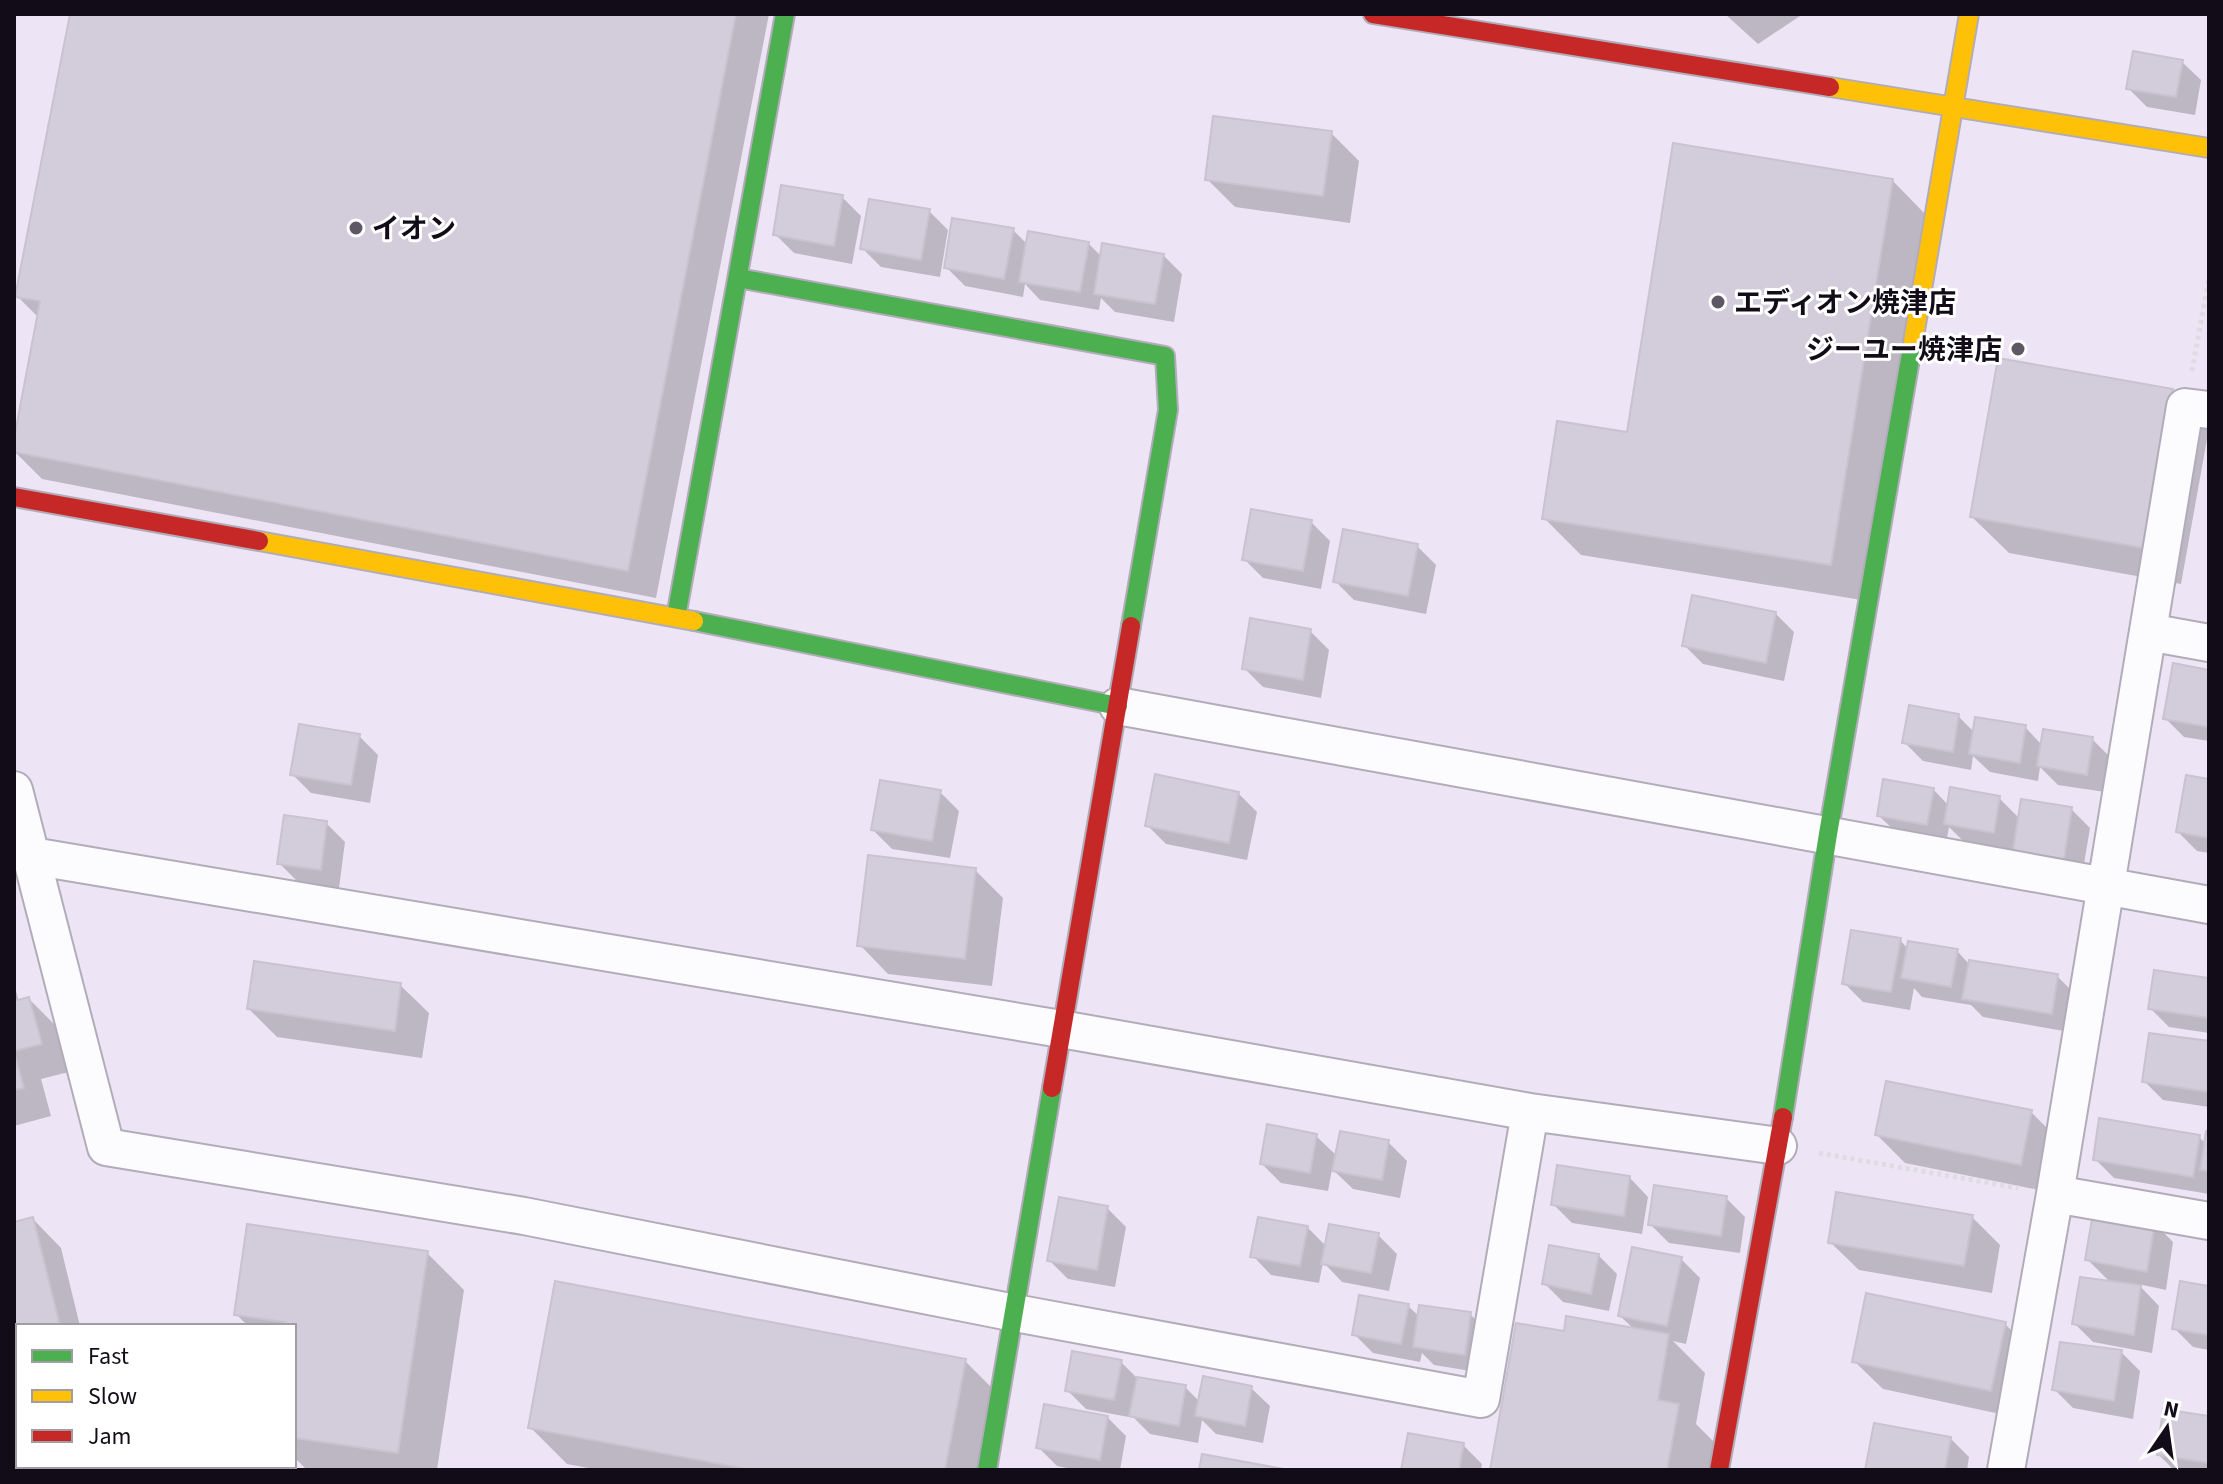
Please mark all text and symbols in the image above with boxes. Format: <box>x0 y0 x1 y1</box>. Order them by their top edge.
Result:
place label: イオン <box>372 209 456 249</box>
marker: イオン <box>347 219 365 237</box>
place label: エディオン焼津店 <box>1734 283 1956 323</box>
marker: エディオン焼津店 <box>1709 293 1727 311</box>
place label: ジーユー焼津店 <box>1806 330 2002 370</box>
marker: ジーユー焼津店 <box>2009 340 2027 358</box>
legend <box>16 1324 296 1468</box>
text: Fast <box>88 1339 129 1374</box>
text: Slow <box>88 1379 137 1414</box>
north arrow <box>2127 1388 2207 1468</box>
text: N <box>2161 1392 2182 1427</box>
text: Jam <box>88 1419 132 1454</box>

